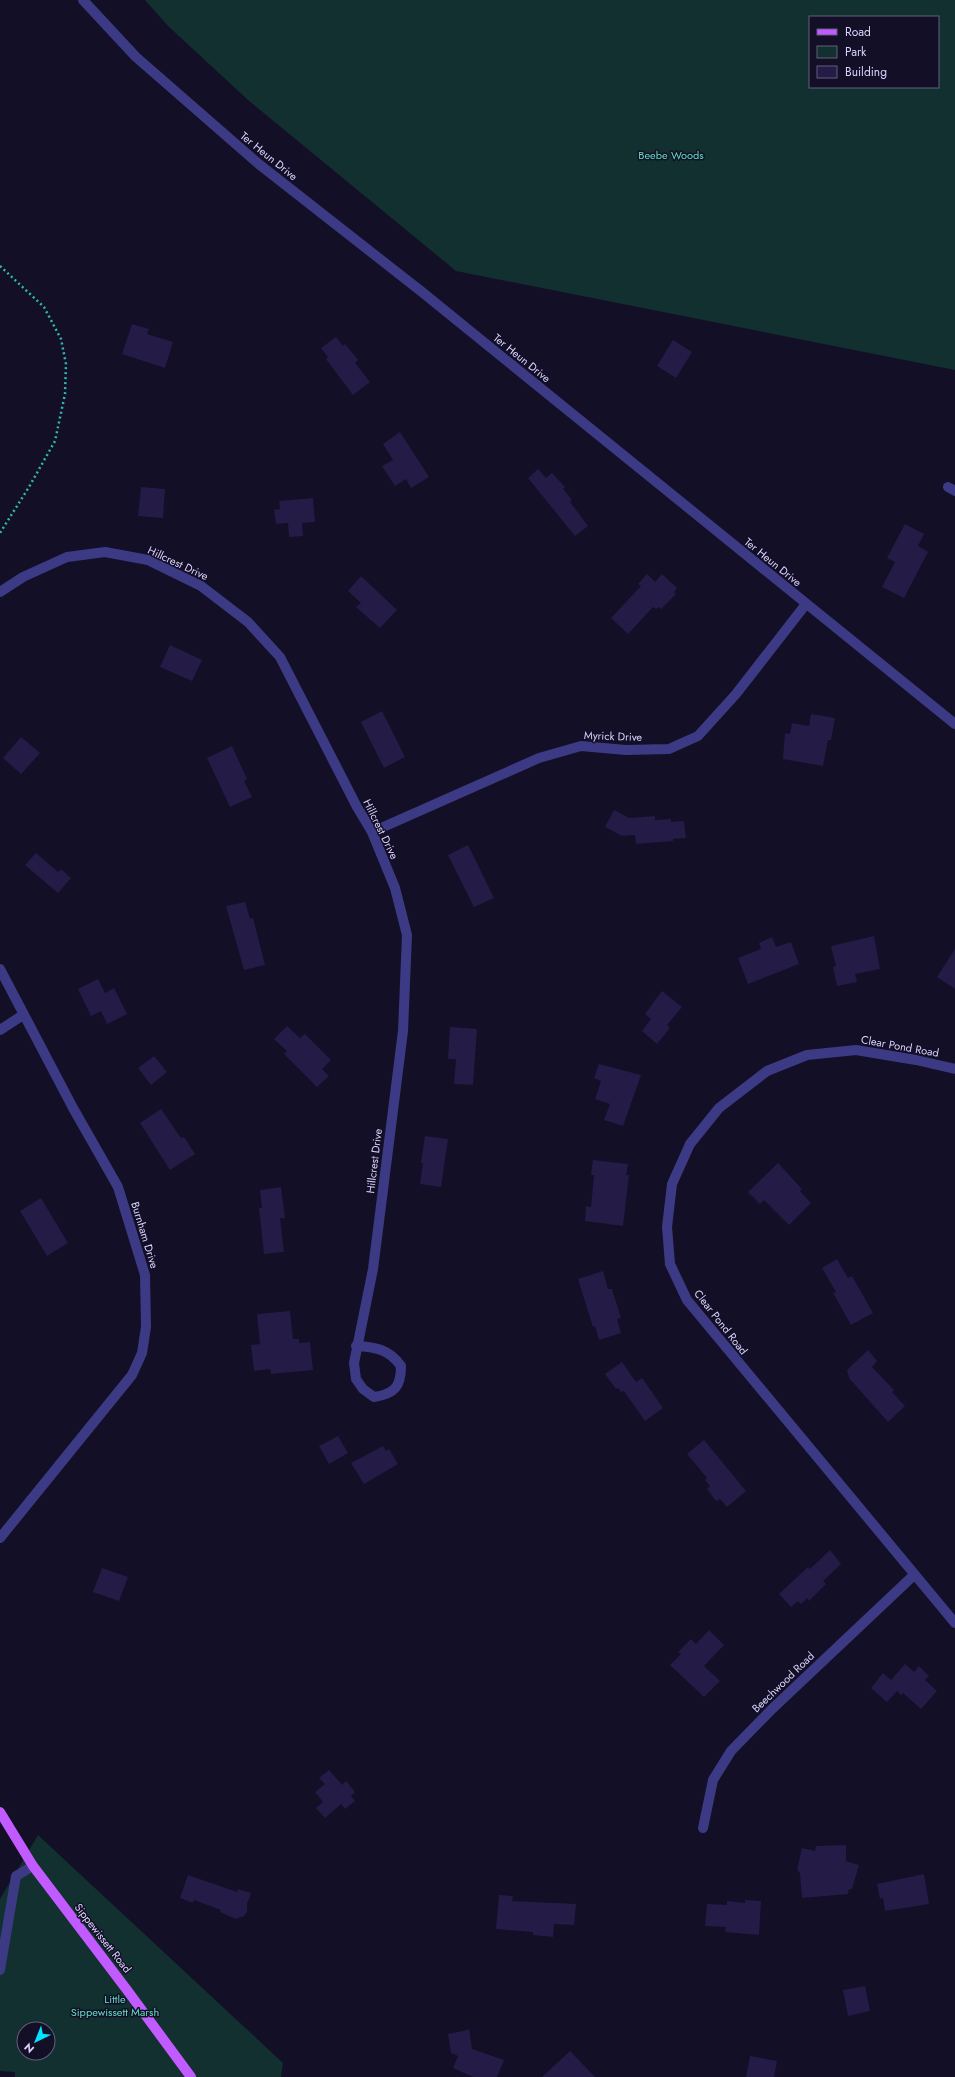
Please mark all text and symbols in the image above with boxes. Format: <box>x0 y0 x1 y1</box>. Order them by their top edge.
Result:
legend <box>809 16 939 88</box>
text: Road <box>845 23 871 41</box>
text: Park <box>845 43 867 61</box>
text: Building <box>845 63 887 81</box>
street label: Ter Heun Drive <box>237 128 301 184</box>
park label: Beebe Woods <box>638 147 704 163</box>
street label: Ter Heun Drive <box>490 330 554 386</box>
street label: Ter Heun Drive <box>741 534 805 590</box>
street label: Hillcrest Drive <box>145 542 211 584</box>
street label: Myrick Drive <box>584 727 643 745</box>
street label: Hillcrest Drive <box>360 796 403 862</box>
street label: Clear Pond Road <box>860 1031 940 1061</box>
street label: Hillcrest Drive <box>362 1127 386 1194</box>
street label: Burnham Drive <box>127 1200 163 1271</box>
street label: Clear Pond Road <box>690 1286 752 1358</box>
street label: Beechwood Road <box>748 1648 818 1716</box>
street label: Sippewissett Road <box>71 1900 135 1976</box>
park label: Little Sippewissett Marsh <box>71 1991 159 2020</box>
north arrow <box>16 2021 56 2061</box>
text: N <box>21 2039 38 2057</box>

